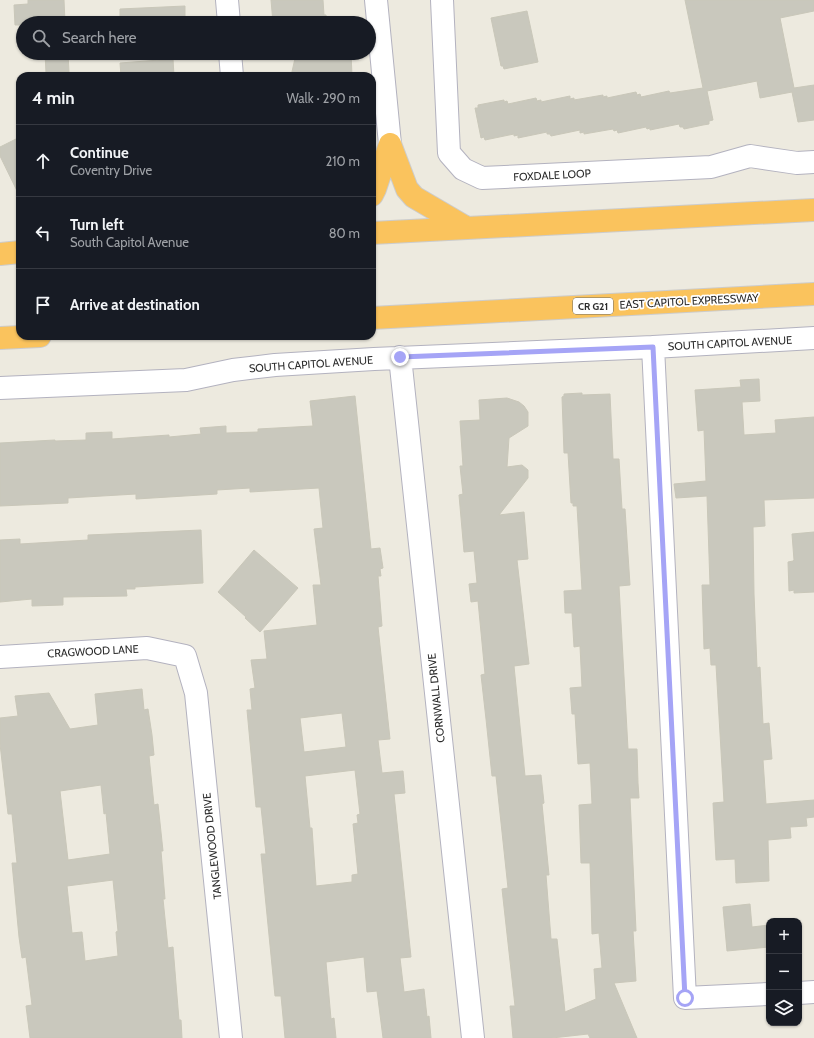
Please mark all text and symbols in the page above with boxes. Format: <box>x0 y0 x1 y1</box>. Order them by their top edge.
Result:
search box <box>16 16 376 60</box>
icon: search <box>30 27 52 49</box>
text: Search here <box>62 29 137 47</box>
text: 4 min <box>32 88 75 108</box>
text: Walk · 290 m <box>287 90 360 106</box>
text: Continue <box>70 144 129 162</box>
icon: ahead <box>32 150 54 172</box>
text: 210 m <box>326 153 360 169</box>
text: Coventry Drive <box>70 162 152 178</box>
street label: FOXDALE LOOP <box>513 166 592 184</box>
text: Turn left <box>70 216 124 234</box>
icon: left <box>32 222 54 244</box>
text: 80 m <box>329 225 360 241</box>
text: South Capitol Avenue <box>70 234 189 250</box>
street label: EAST CAPITOL EXPRESSWAY <box>619 290 760 312</box>
icon: arrive <box>32 294 54 316</box>
text: Arrive at destination <box>70 296 200 314</box>
road number: CR G21 <box>573 298 613 314</box>
street label: SOUTH CAPITOL AVENUE <box>667 333 793 353</box>
route end <box>391 348 409 366</box>
street label: SOUTH CAPITOL AVENUE <box>248 353 374 375</box>
street label: CRAGWOOD LANE <box>47 642 139 660</box>
street label: CORNWALL DRIVE <box>424 653 448 743</box>
street label: TANGLEWOOD DRIVE <box>199 792 225 900</box>
map controls <box>766 918 802 1026</box>
button: + <box>766 918 802 954</box>
button: − <box>766 954 802 990</box>
route start <box>676 989 694 1007</box>
button: layers <box>766 990 802 1026</box>

